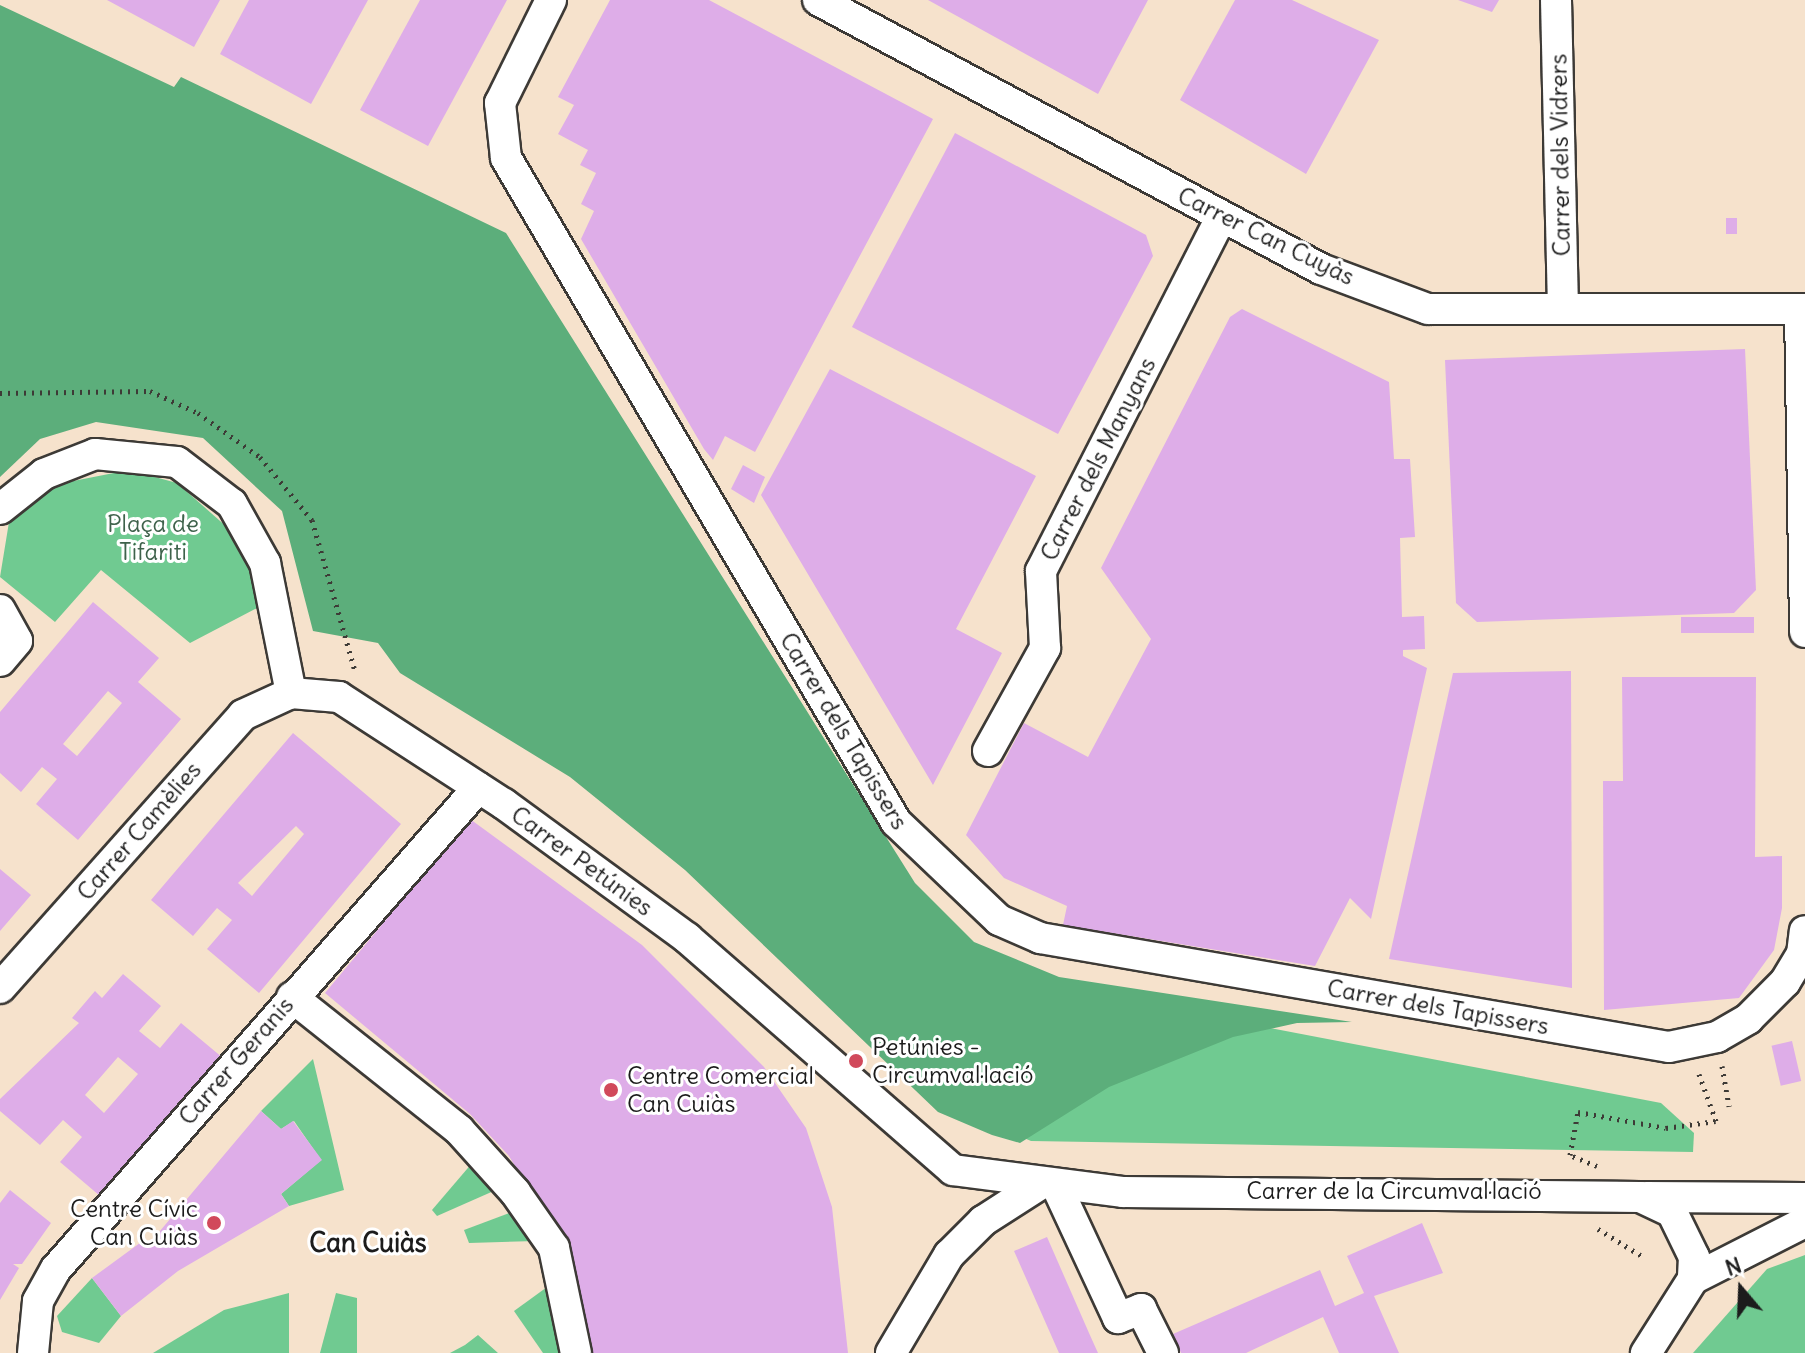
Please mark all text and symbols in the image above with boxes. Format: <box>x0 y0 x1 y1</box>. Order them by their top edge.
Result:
street label: Carrer dels Vidrers <box>1544 53 1576 257</box>
street label: Carrer Can Cuyàs <box>1173 181 1359 291</box>
street label: Carrer dels Manyans <box>1034 352 1162 566</box>
park label: Plaça de Tifariti <box>107 510 199 566</box>
street label: Carrer dels Tapissers <box>774 627 914 835</box>
street label: Carrer Camèlies <box>71 756 207 906</box>
street label: Carrer Petúnies <box>505 800 659 922</box>
street label: Carrer dels Tapissers <box>1325 973 1551 1041</box>
street label: Carrer Geranis <box>173 991 299 1131</box>
place label: Petúnies - Circumval·lació <box>872 1033 1033 1089</box>
marker: Petúnies - Circumval·lació <box>847 1052 865 1070</box>
place label: Centre Comercial Can Cuiàs <box>627 1062 814 1118</box>
marker: Centre Comercial Can Cuiàs <box>602 1081 620 1099</box>
street label: Carrer de la Circumval·lació <box>1246 1177 1542 1205</box>
place label: Centre Cívic Can Cuiàs <box>70 1195 198 1251</box>
marker: Centre Cívic Can Cuiàs <box>205 1214 223 1232</box>
district label: Can Cuiàs <box>309 1227 427 1259</box>
north arrow <box>1701 1249 1781 1329</box>
text: N <box>1721 1251 1745 1282</box>

